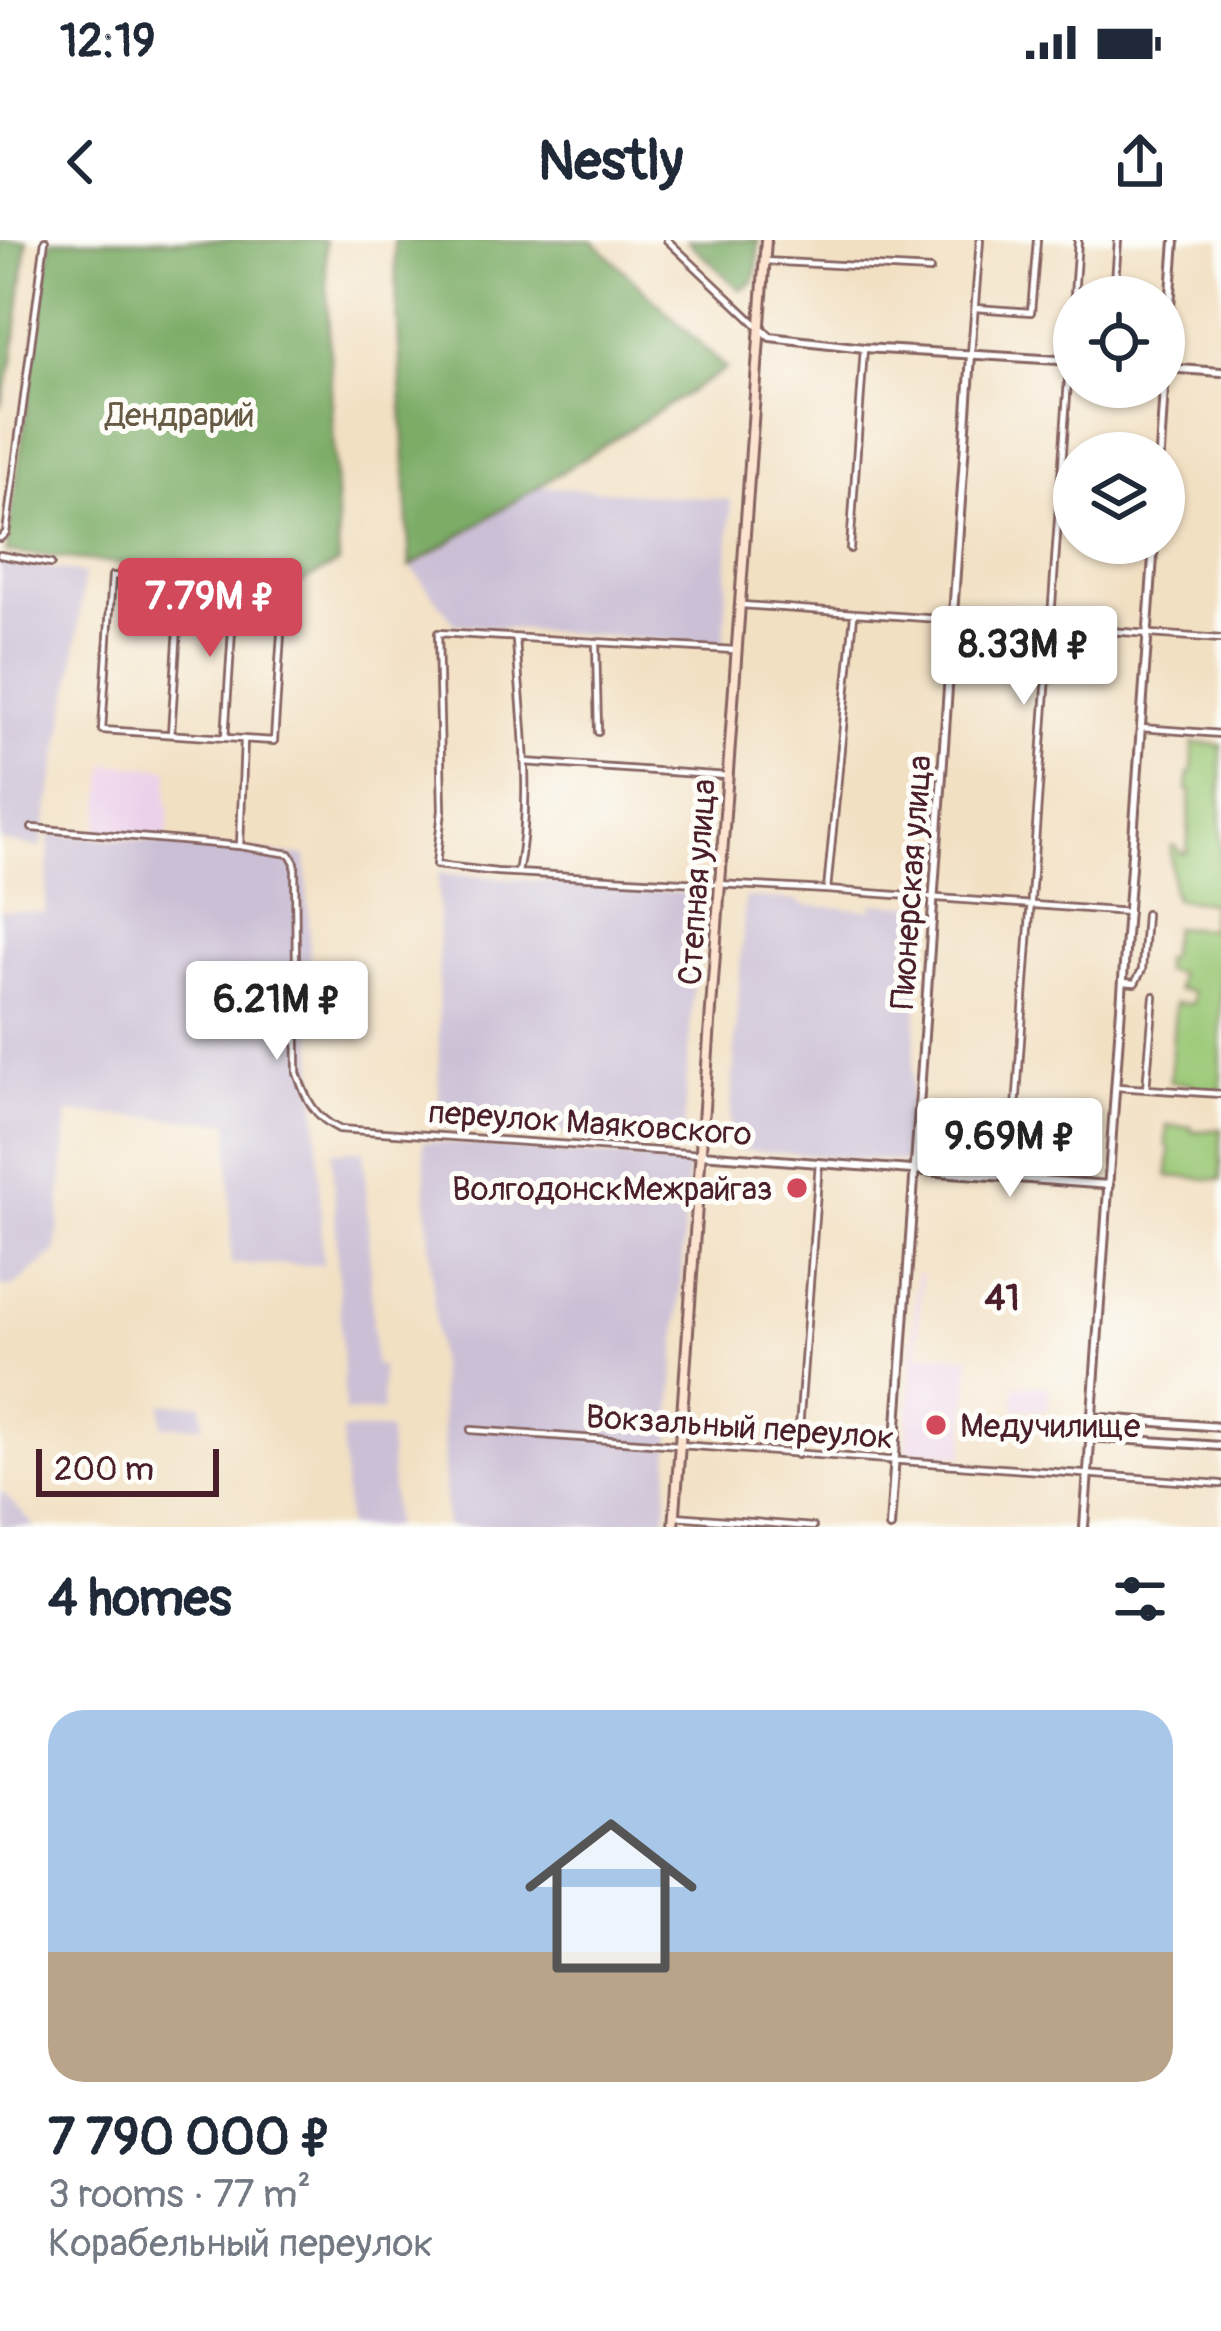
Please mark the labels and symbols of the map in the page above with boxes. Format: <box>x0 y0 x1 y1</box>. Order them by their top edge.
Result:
park label: Дендрарий <box>104 395 255 436</box>
pin: 7.79M ₽ <box>99 558 321 660</box>
pin: 8.33M ₽ <box>913 606 1135 708</box>
street label: Пионерская улица <box>882 754 941 1010</box>
street label: Степная улица <box>670 778 725 987</box>
pin: 6.21M ₽ <box>166 961 388 1063</box>
street label: переулок Маяковского <box>427 1092 753 1155</box>
pin: 9.69M ₽ <box>899 1098 1121 1200</box>
place label: ВолгодонскМежрайгаз <box>452 1169 773 1210</box>
marker: ВолгодонскМежрайгаз <box>784 1175 810 1201</box>
district label: 41 <box>985 1276 1019 1321</box>
street label: Вокзальный переулок <box>584 1396 895 1459</box>
place label: Медучилище <box>960 1406 1140 1447</box>
marker: Медучилище <box>923 1412 949 1438</box>
scale bar <box>36 1443 219 1496</box>

